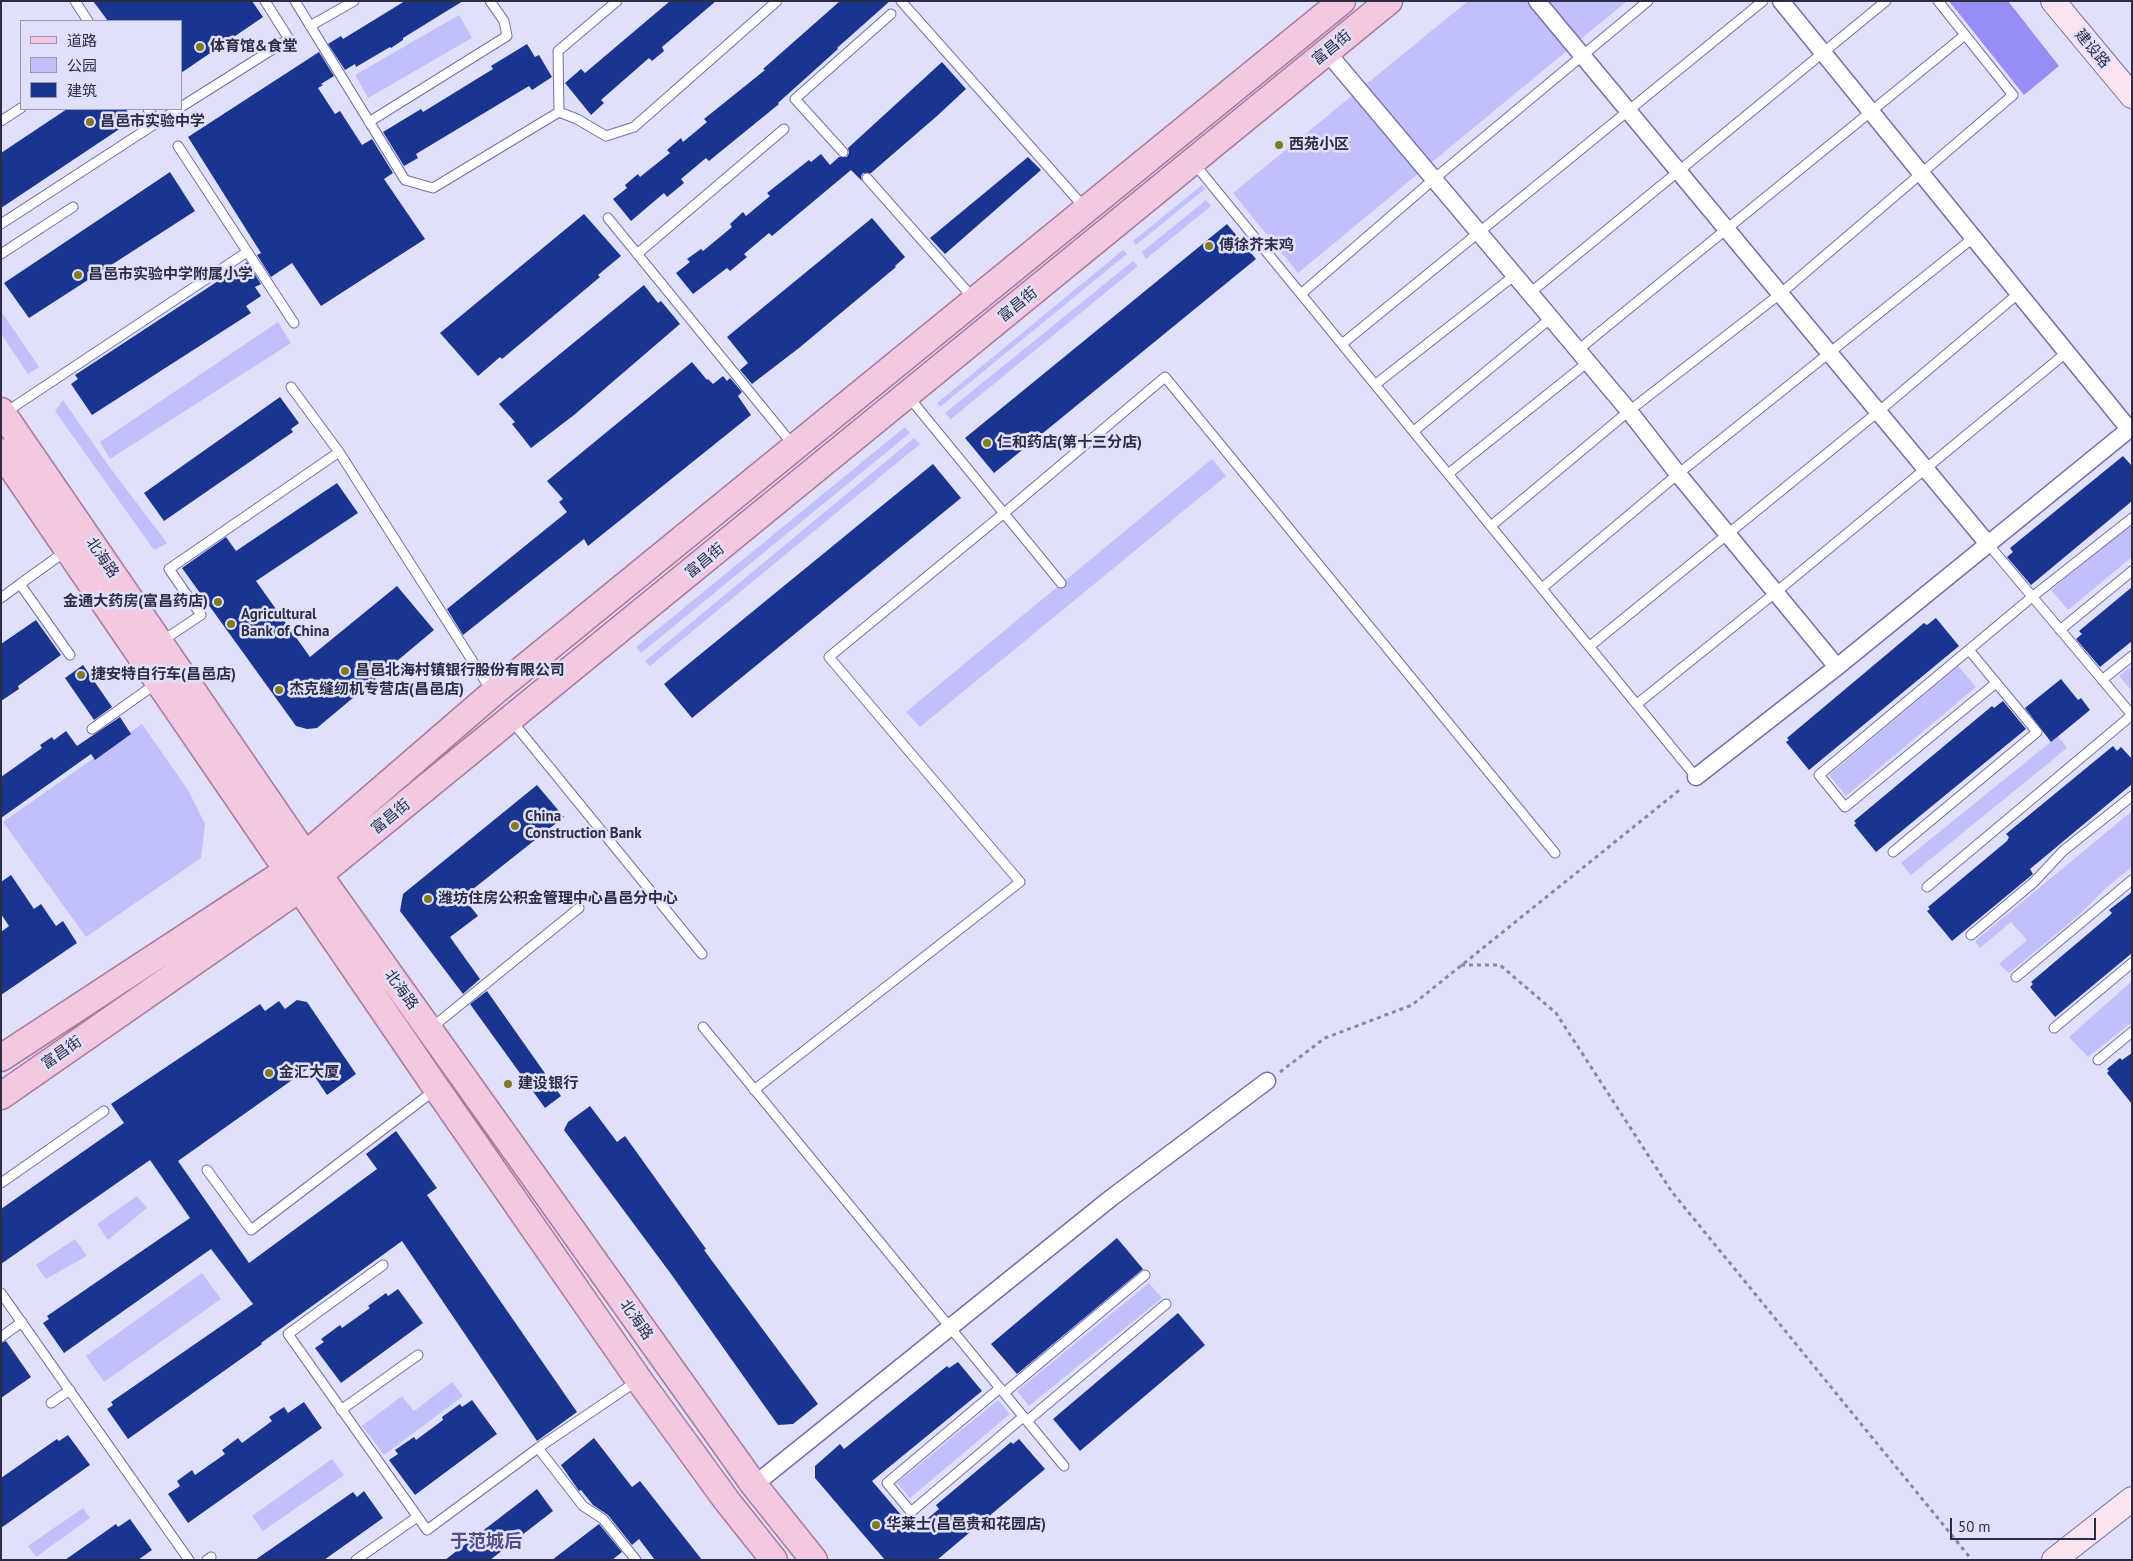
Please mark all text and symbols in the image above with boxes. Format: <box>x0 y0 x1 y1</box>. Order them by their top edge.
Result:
legend <box>20 20 182 110</box>
street label: 建设路 <box>2071 26 2113 72</box>
street label: 富昌街 <box>1309 27 1355 69</box>
text: 道路 <box>67 31 97 50</box>
place label: 体育馆&食堂 <box>210 38 297 56</box>
marker: 体育馆&食堂 <box>194 41 206 53</box>
text: 公园 <box>67 56 97 75</box>
text: 建筑 <box>67 81 97 100</box>
place label: 昌邑市实验中学 <box>100 113 205 131</box>
marker: 昌邑市实验中学 <box>84 116 96 128</box>
place label: 西苑小区 <box>1289 136 1349 154</box>
marker: 西苑小区 <box>1273 139 1285 151</box>
place label: 傅徐芥末鸡 <box>1219 237 1294 255</box>
marker: 傅徐芥末鸡 <box>1203 240 1215 252</box>
place label: 昌邑市实验中学附属小学 <box>88 266 253 284</box>
marker: 昌邑市实验中学附属小学 <box>72 269 84 281</box>
street label: 富昌街 <box>995 284 1041 326</box>
place label: 仁和药店(第十三分店) <box>997 434 1142 452</box>
marker: 仁和药店(第十三分店) <box>981 437 993 449</box>
street label: 北海路 <box>82 534 122 582</box>
street label: 富昌街 <box>682 540 728 582</box>
place label: 金通大药房(富昌药店) <box>63 593 208 611</box>
marker: 金通大药房(富昌药店) <box>212 596 224 608</box>
place label: Agricultural Bank of China <box>241 606 329 641</box>
marker: Agricultural Bank of China <box>225 618 237 630</box>
place label: 昌邑北海村镇银行股份有限公司 <box>355 662 565 680</box>
marker: 昌邑北海村镇银行股份有限公司 <box>339 665 351 677</box>
place label: 捷安特自行车(昌邑店) <box>91 666 236 684</box>
marker: 捷安特自行车(昌邑店) <box>75 669 87 681</box>
place label: 杰克缝纫机专营店(昌邑店) <box>289 681 464 699</box>
marker: 杰克缝纫机专营店(昌邑店) <box>273 684 285 696</box>
street label: 富昌街 <box>368 796 414 838</box>
place label: China Construction Bank <box>525 808 642 843</box>
marker: China Construction Bank <box>509 820 521 832</box>
place label: 潍坊住房公积金管理中心昌邑分中心 <box>438 890 678 908</box>
marker: 潍坊住房公积金管理中心昌邑分中心 <box>422 893 434 905</box>
street label: 北海路 <box>380 967 422 1013</box>
street label: 富昌街 <box>38 1033 86 1073</box>
place label: 金汇大厦 <box>279 1064 339 1082</box>
marker: 金汇大厦 <box>263 1067 275 1079</box>
place label: 建设银行 <box>518 1075 578 1093</box>
marker: 建设银行 <box>502 1078 514 1090</box>
street label: 北海路 <box>616 1296 656 1344</box>
scale bar <box>1953 1508 2099 1540</box>
place label: 华莱士(昌邑贵和花园店) <box>886 1516 1046 1534</box>
text: 50 m <box>1958 1517 1991 1536</box>
marker: 华莱士(昌邑贵和花园店) <box>870 1519 882 1531</box>
district label: 于范城后 <box>450 1531 522 1553</box>

